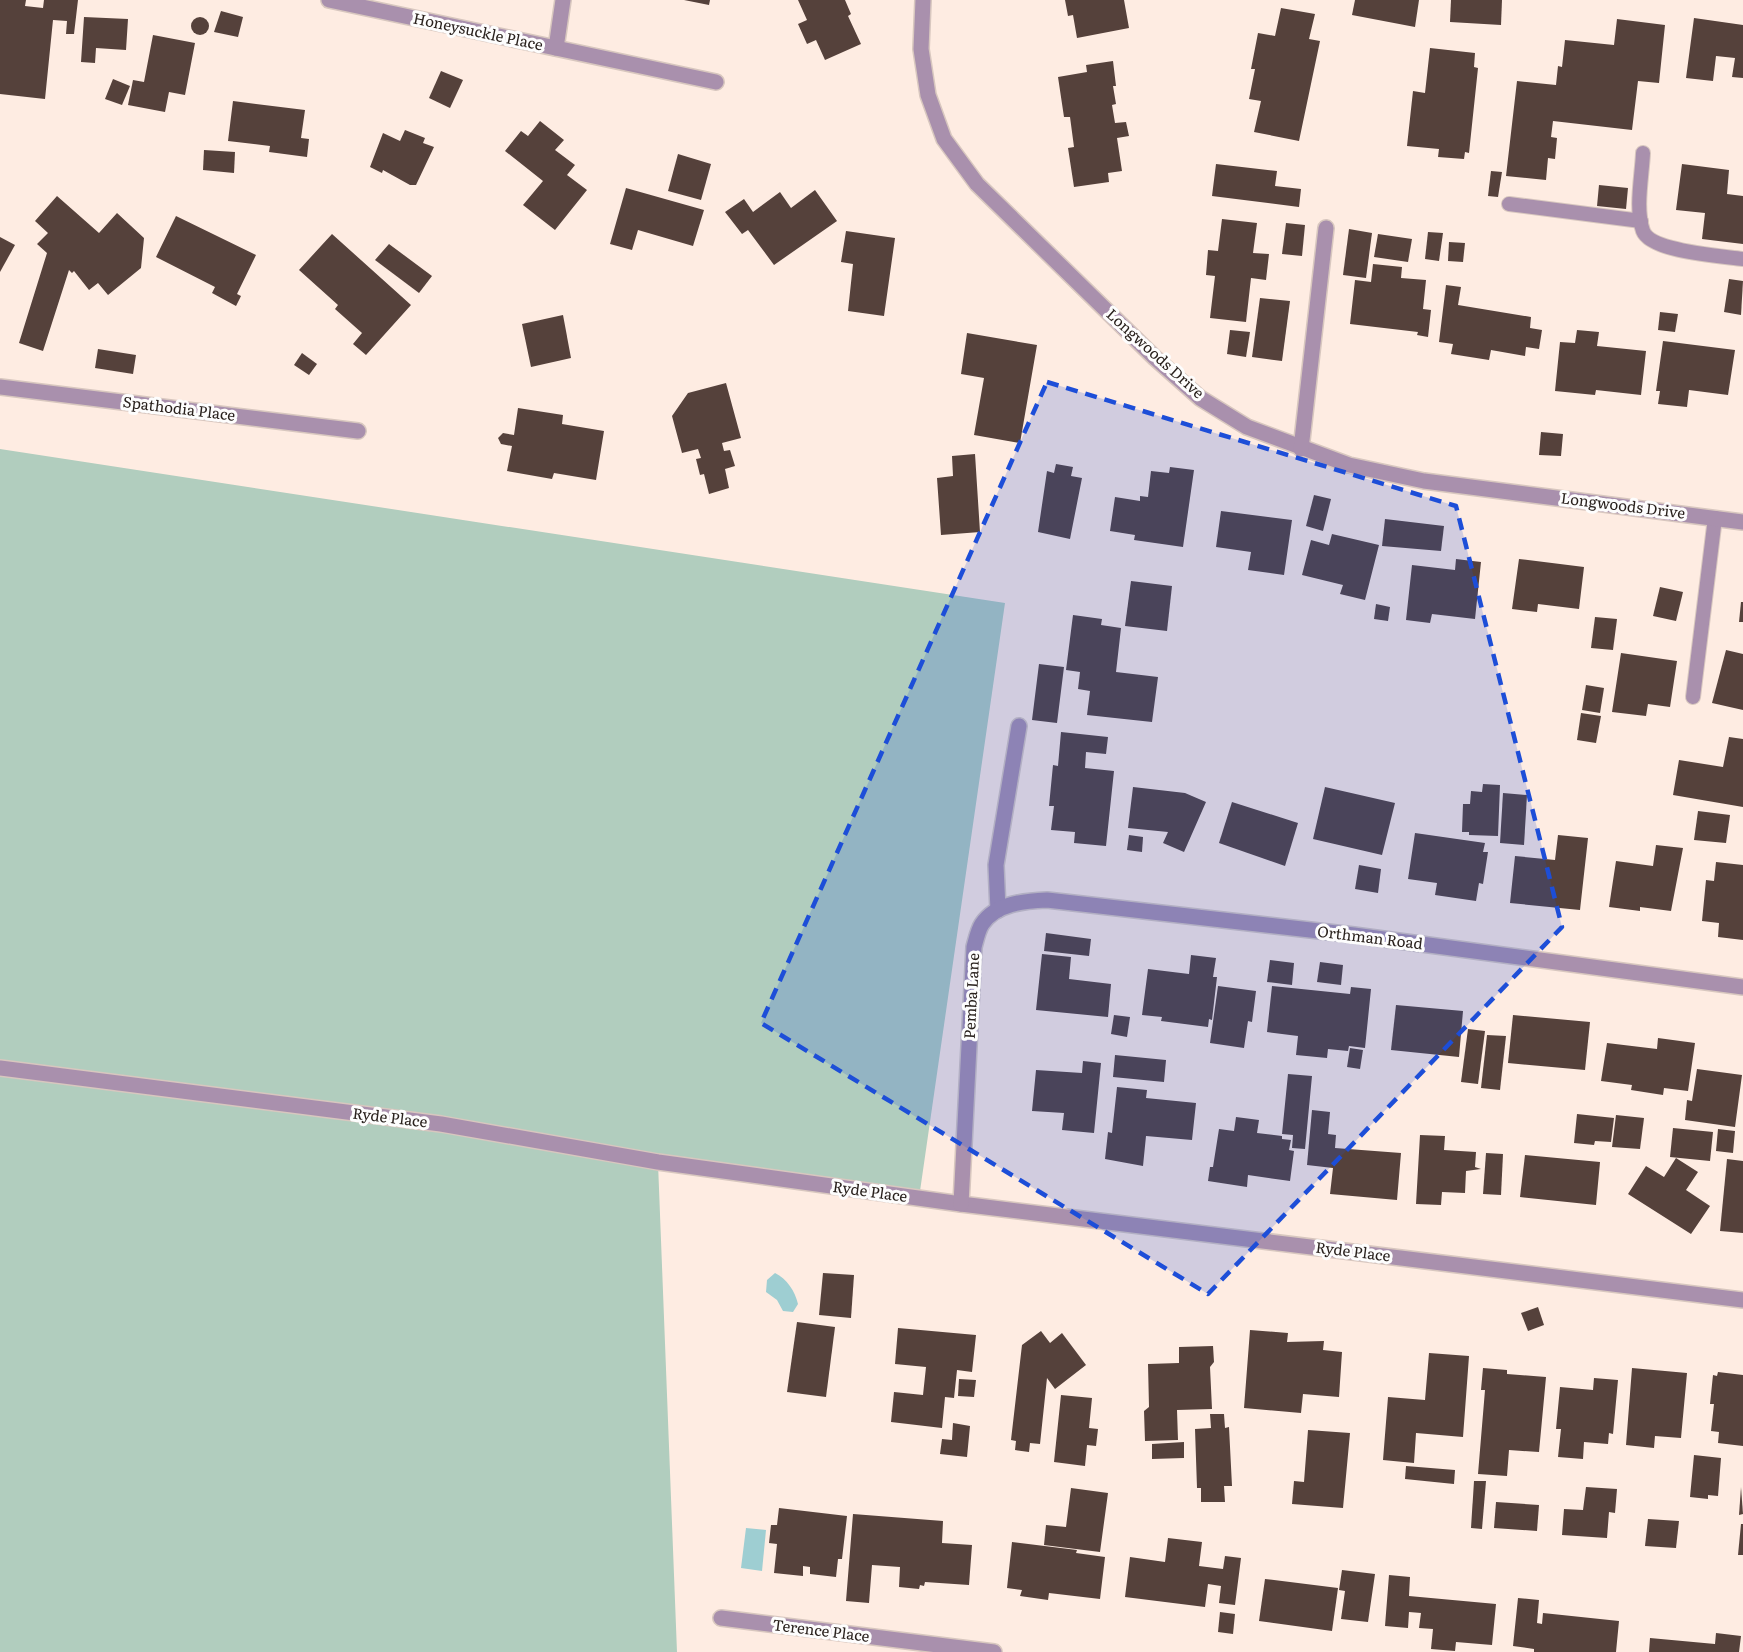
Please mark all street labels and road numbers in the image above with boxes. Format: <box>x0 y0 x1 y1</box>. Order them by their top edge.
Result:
street label: Honeysuckle Place <box>411 6 546 56</box>
street label: Longwoods Drive <box>1102 302 1210 403</box>
street label: Spathodia Place <box>122 389 237 426</box>
street label: Longwoods Drive <box>1560 485 1687 524</box>
street label: Orthman Road <box>1316 919 1424 954</box>
street label: Pemba Lane <box>957 952 984 1040</box>
street label: Ryde Place <box>351 1101 429 1133</box>
street label: Ryde Place <box>831 1174 909 1207</box>
street label: Ryde Place <box>1314 1235 1392 1267</box>
street label: Terence Place <box>771 1612 871 1647</box>

